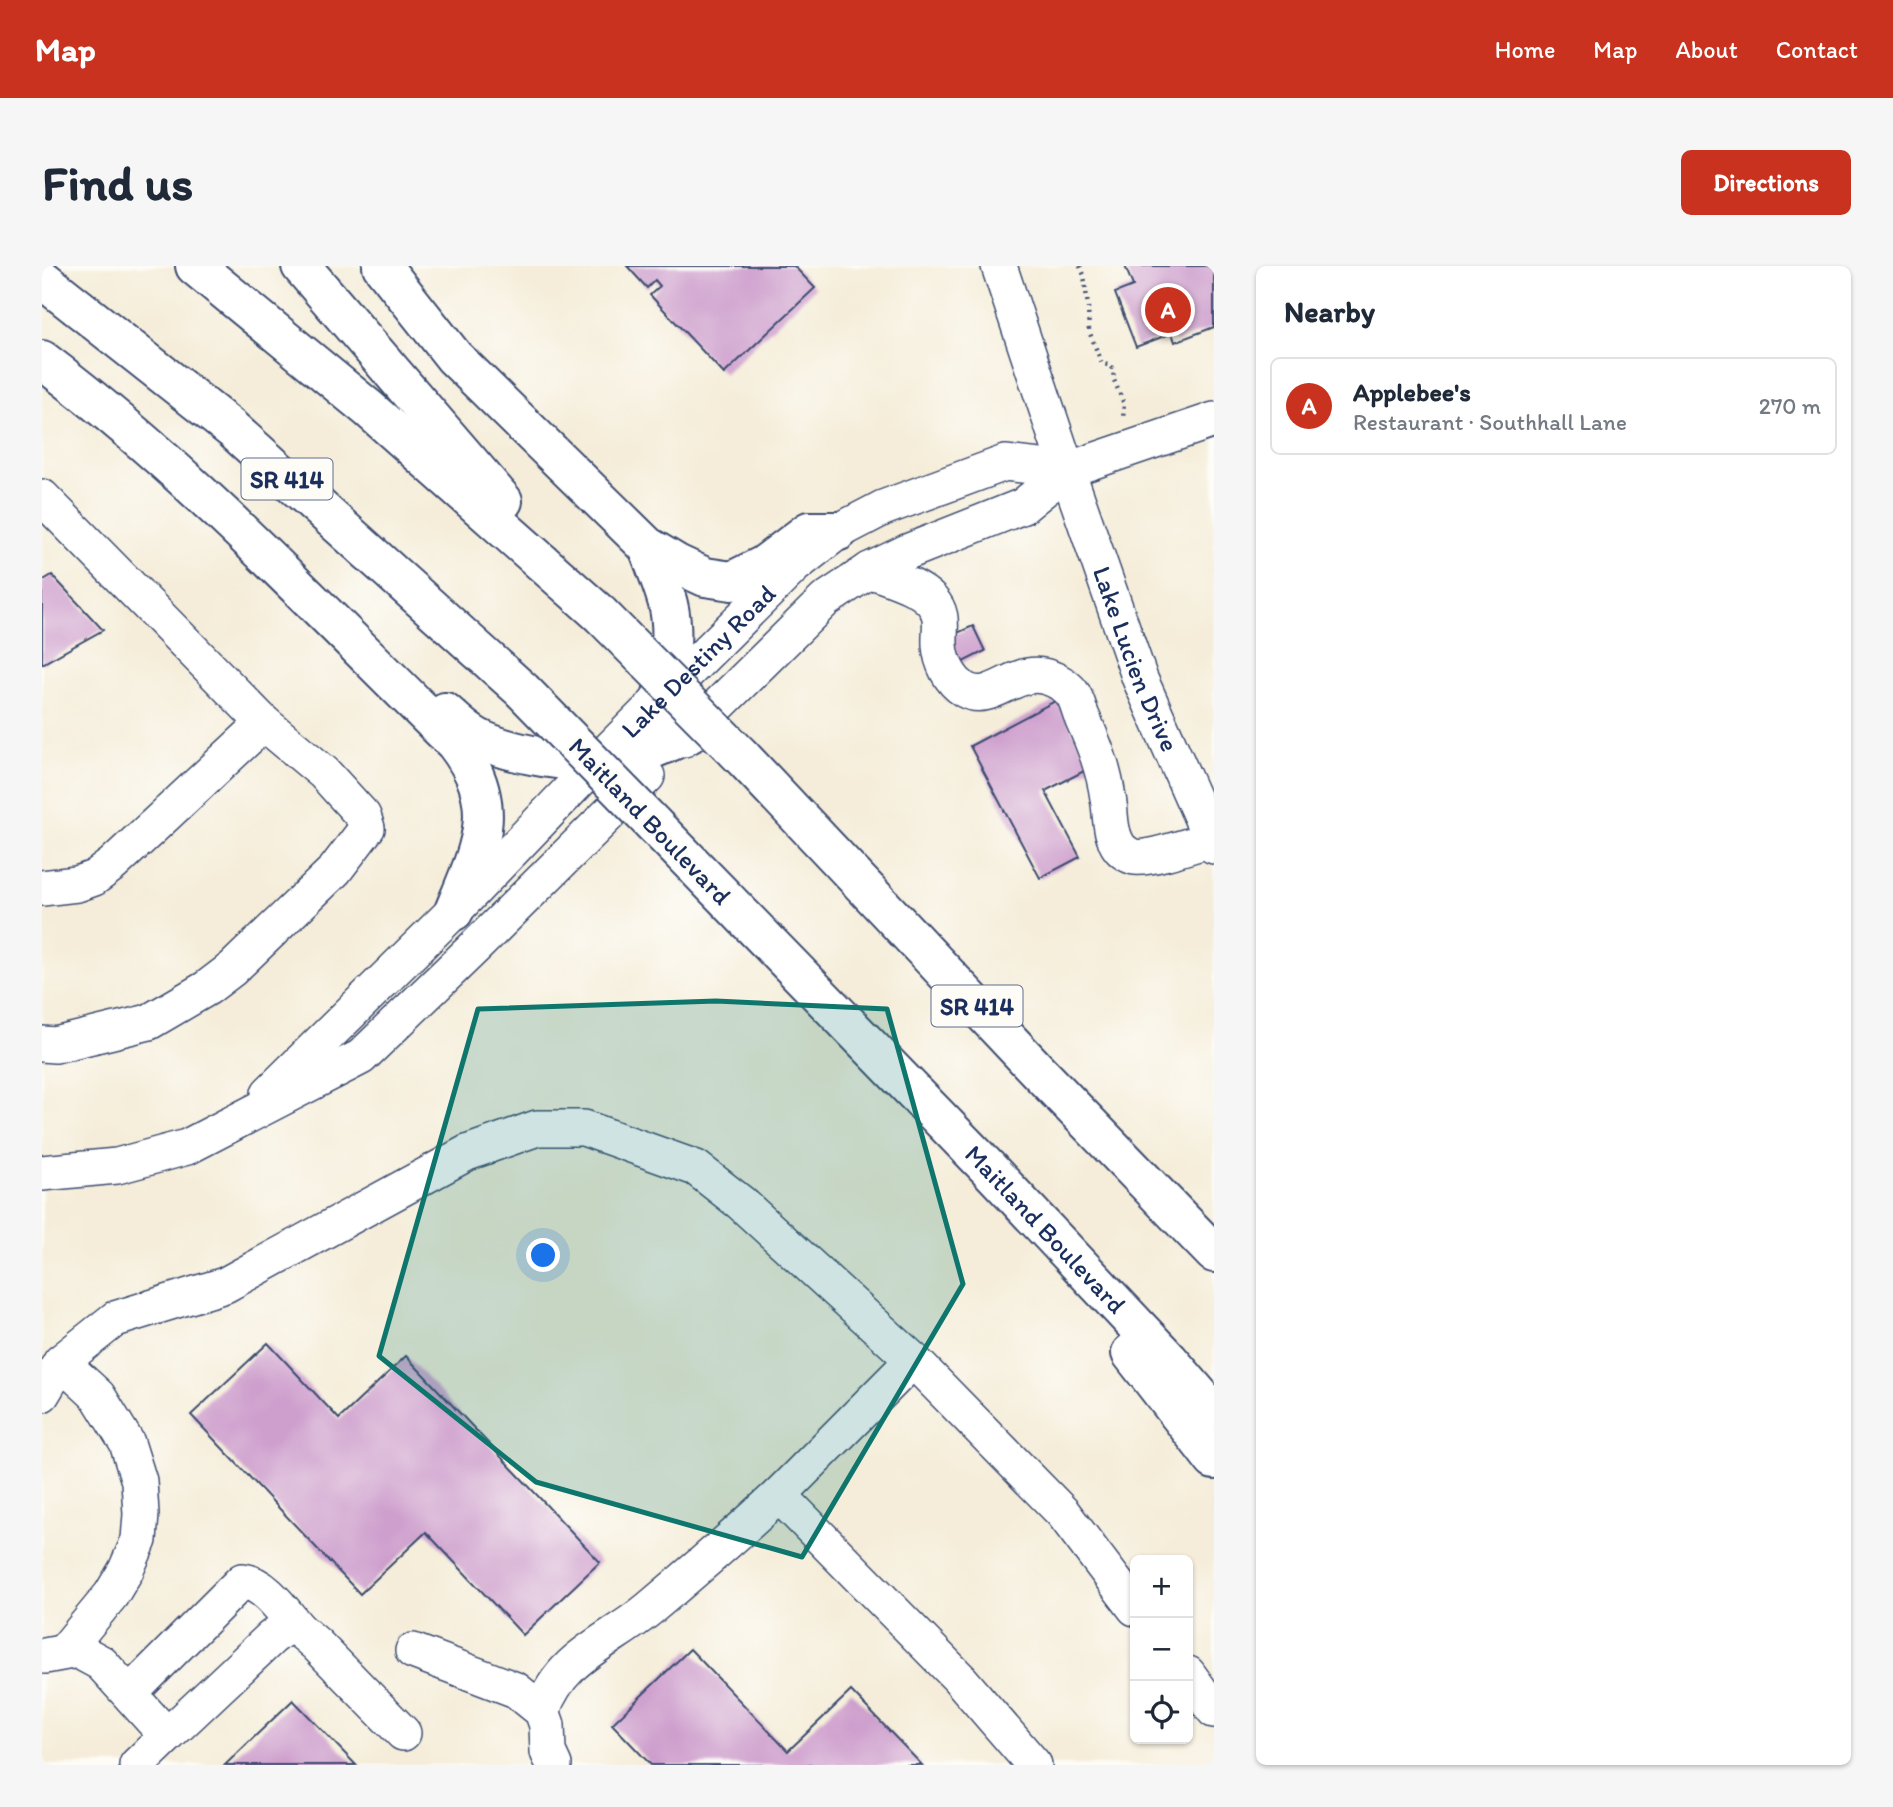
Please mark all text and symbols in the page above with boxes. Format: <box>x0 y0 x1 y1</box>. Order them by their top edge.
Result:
text: Map <box>35 30 96 69</box>
text: Home <box>1495 35 1555 64</box>
text: Map <box>1593 35 1637 64</box>
text: About <box>1675 35 1738 64</box>
text: Contact <box>1776 35 1858 64</box>
button: Directions <box>1681 150 1851 215</box>
text: Find us <box>42 153 193 212</box>
pin: A <box>1145 284 1191 336</box>
text: Nearby <box>1284 293 1375 330</box>
text: Applebee's <box>1353 376 1471 408</box>
text: A <box>1302 392 1316 420</box>
text: 270 m <box>1759 392 1821 420</box>
text: Restaurant · Southhall Lane <box>1353 408 1627 436</box>
road number: SR 414 <box>242 458 332 499</box>
street label: Lake Lucien Drive <box>1086 562 1186 756</box>
street label: Lake Destiny Road <box>614 578 782 745</box>
street label: Maitland Boulevard <box>562 731 738 911</box>
road number: SR 414 <box>932 986 1023 1026</box>
street label: Maitland Boulevard <box>958 1138 1133 1320</box>
your location <box>526 1238 560 1272</box>
map controls <box>1130 1555 1193 1744</box>
button: + <box>1130 1555 1193 1618</box>
button: − <box>1130 1618 1193 1681</box>
button: locate <box>1130 1681 1193 1744</box>

